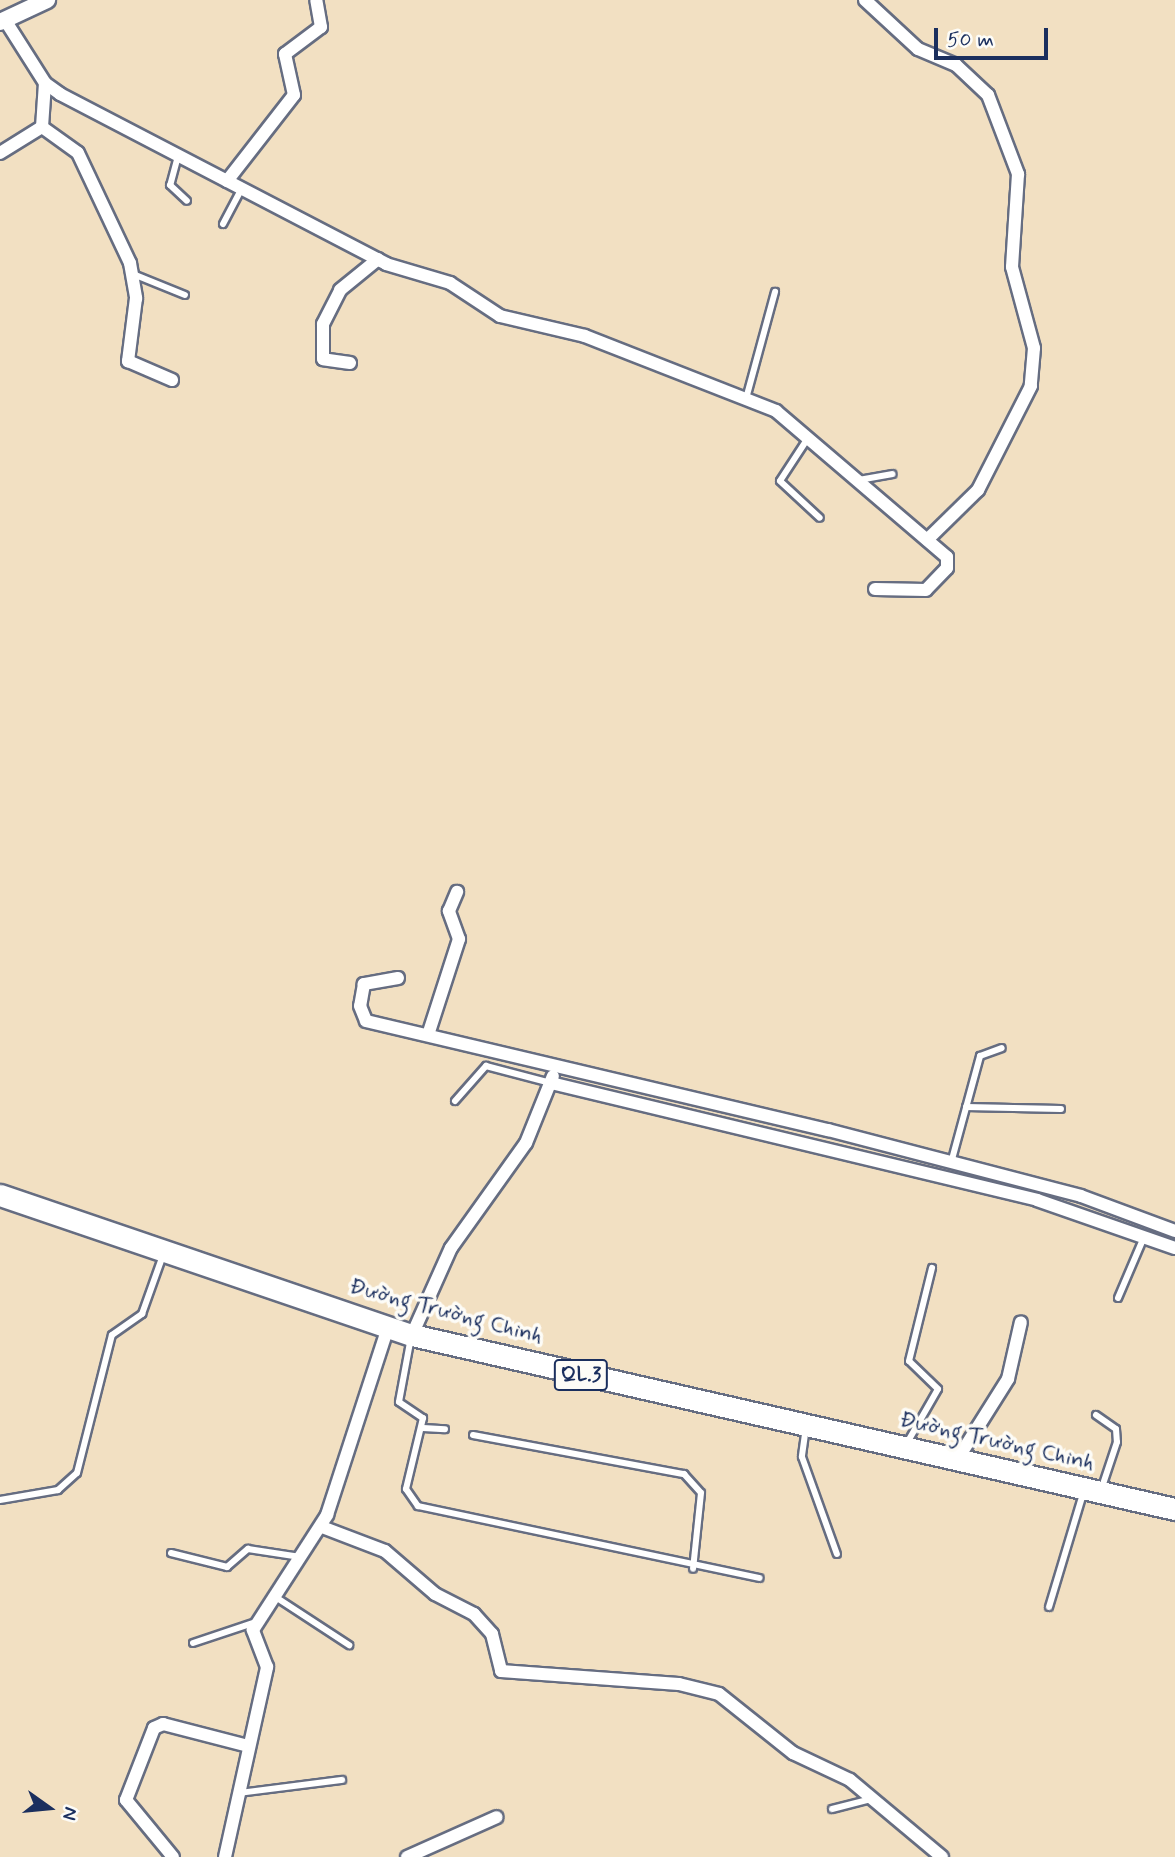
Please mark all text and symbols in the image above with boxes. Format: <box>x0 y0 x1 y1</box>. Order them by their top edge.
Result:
scale bar <box>937 14 1051 58</box>
text: 50 m <box>947 26 994 54</box>
street label: Đường Trường Chinh <box>343 1272 549 1352</box>
road number: QL.3 <box>553 1358 609 1392</box>
street label: Đường Trường Chinh <box>894 1405 1100 1479</box>
north arrow <box>14 1773 84 1843</box>
text: N <box>56 1804 83 1823</box>

